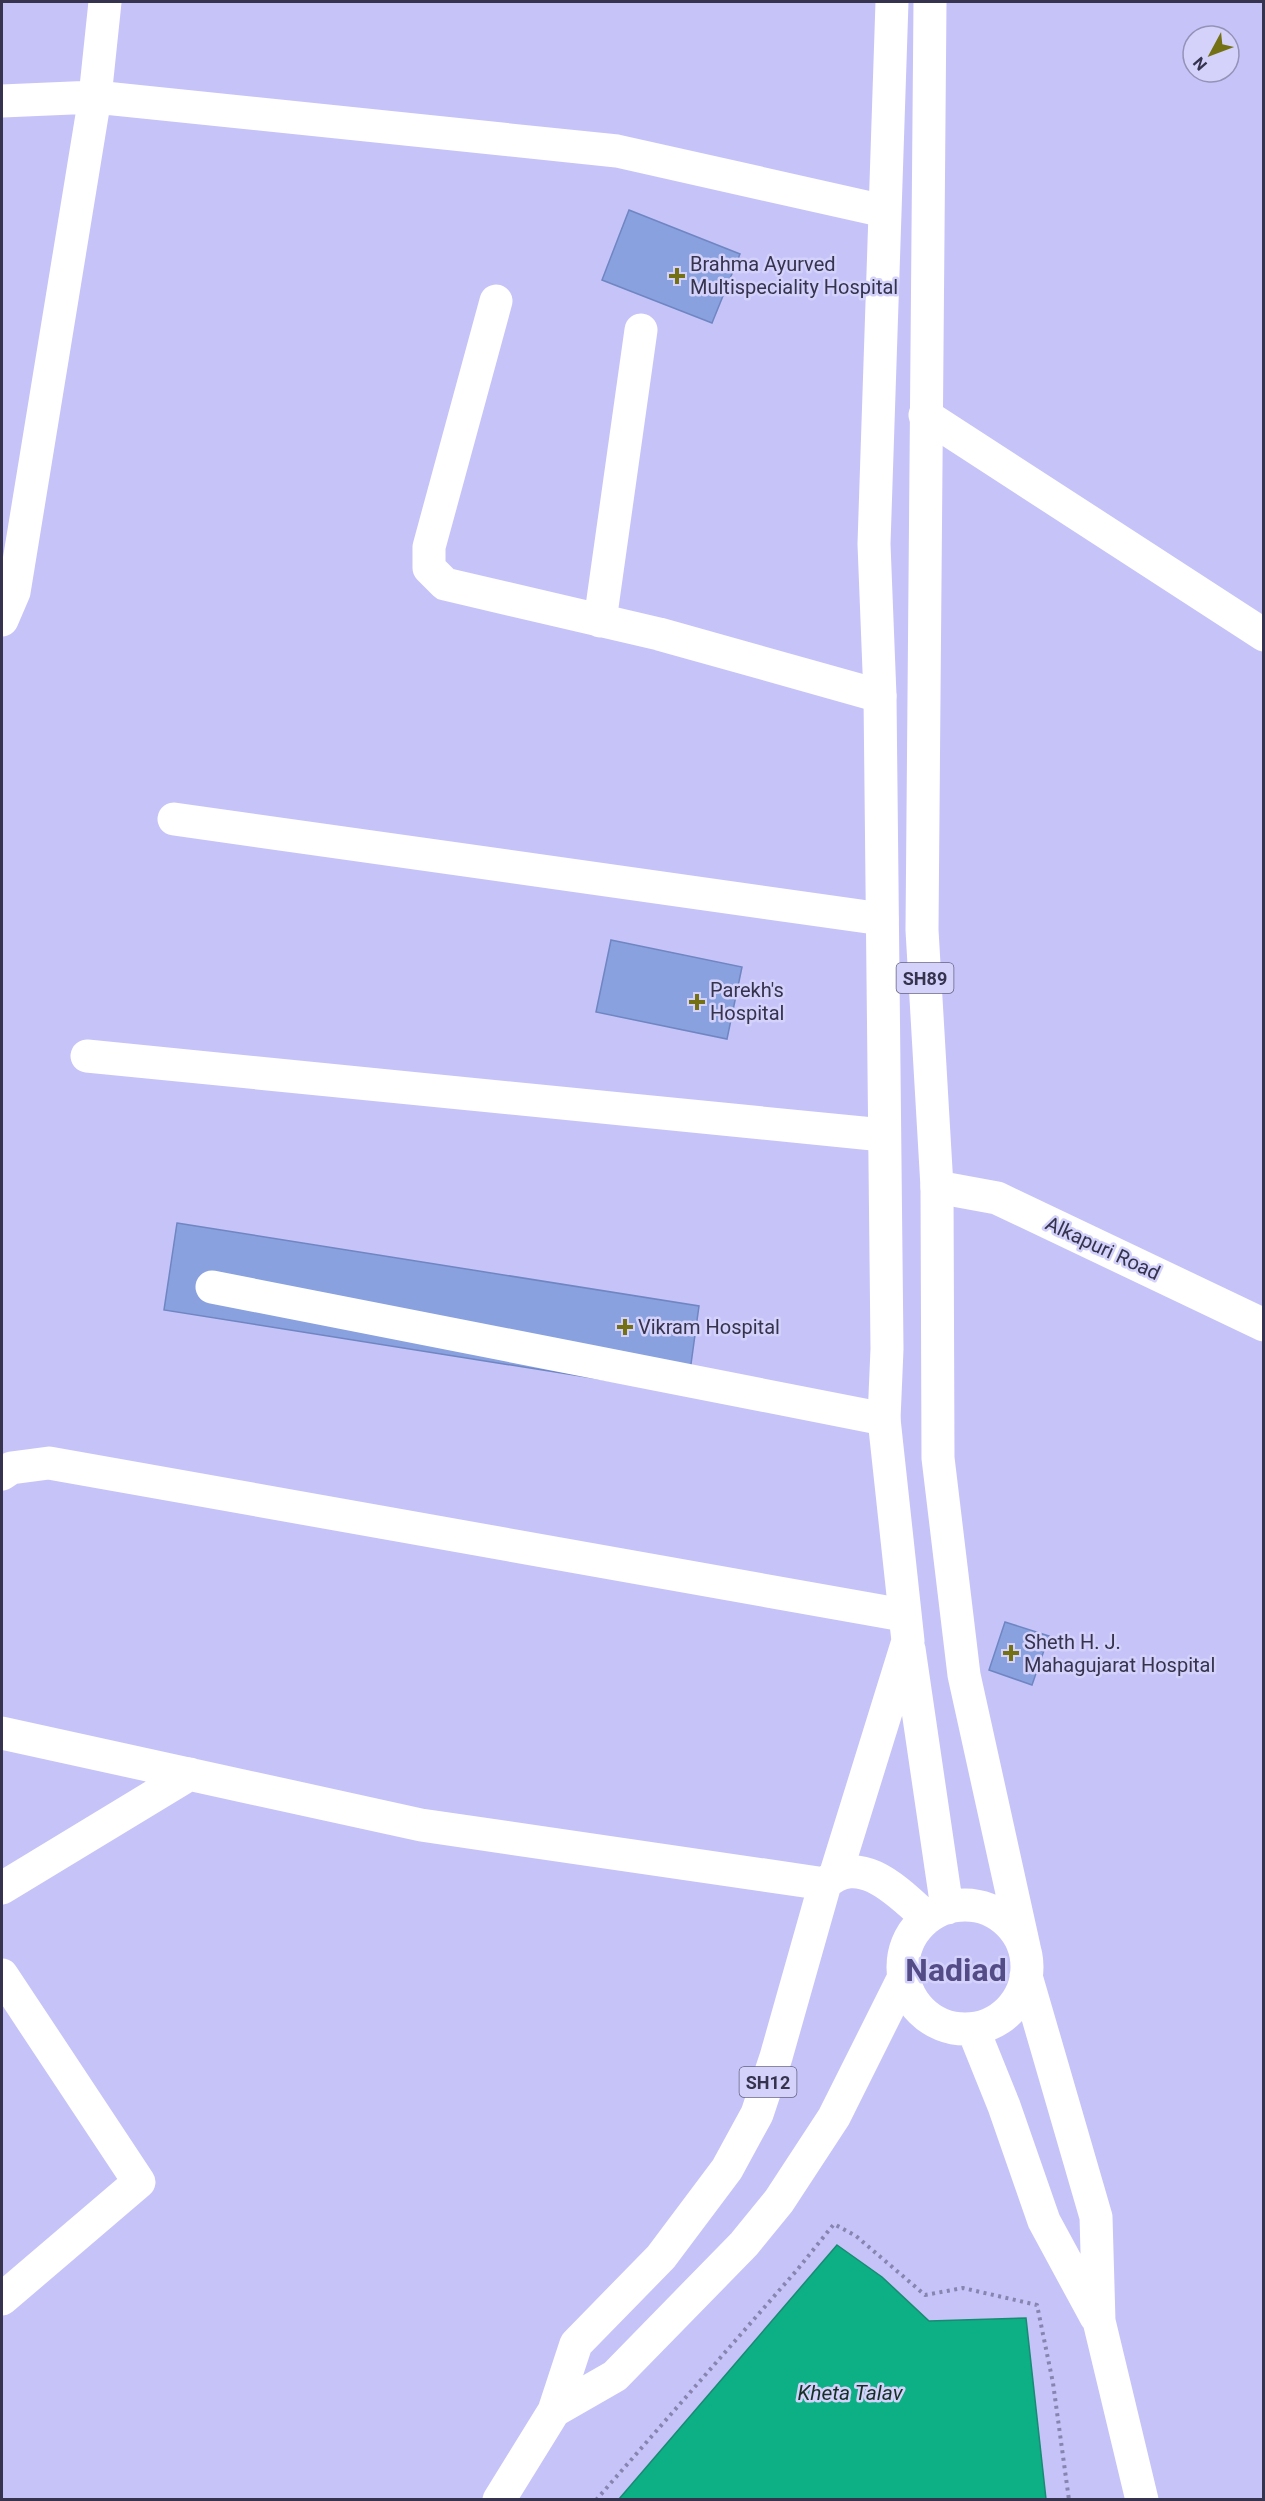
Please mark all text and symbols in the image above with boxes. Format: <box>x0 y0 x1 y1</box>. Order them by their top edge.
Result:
north arrow <box>1181 24 1241 84</box>
text: N <box>1189 53 1211 74</box>
place label: Brahma Ayurved Multispeciality Hospital <box>690 252 898 299</box>
marker: Brahma Ayurved Multispeciality Hospital <box>668 267 686 285</box>
road number: SH89 <box>896 963 954 993</box>
place label: Parekh's Hospital <box>710 978 784 1025</box>
marker: Parekh's Hospital <box>688 993 706 1011</box>
street label: Alkapuri Road <box>1042 1211 1164 1285</box>
place label: Vikram Hospital <box>638 1315 780 1339</box>
marker: Vikram Hospital <box>616 1318 634 1336</box>
place label: Sheth H. J. Mahagujarat Hospital <box>1024 1630 1215 1677</box>
marker: Sheth H. J. Mahagujarat Hospital <box>1002 1644 1020 1662</box>
district label: Nadiad <box>905 1951 1007 1989</box>
road number: SH12 <box>740 2067 796 2097</box>
water label: Kheta Talav <box>797 2381 904 2405</box>

